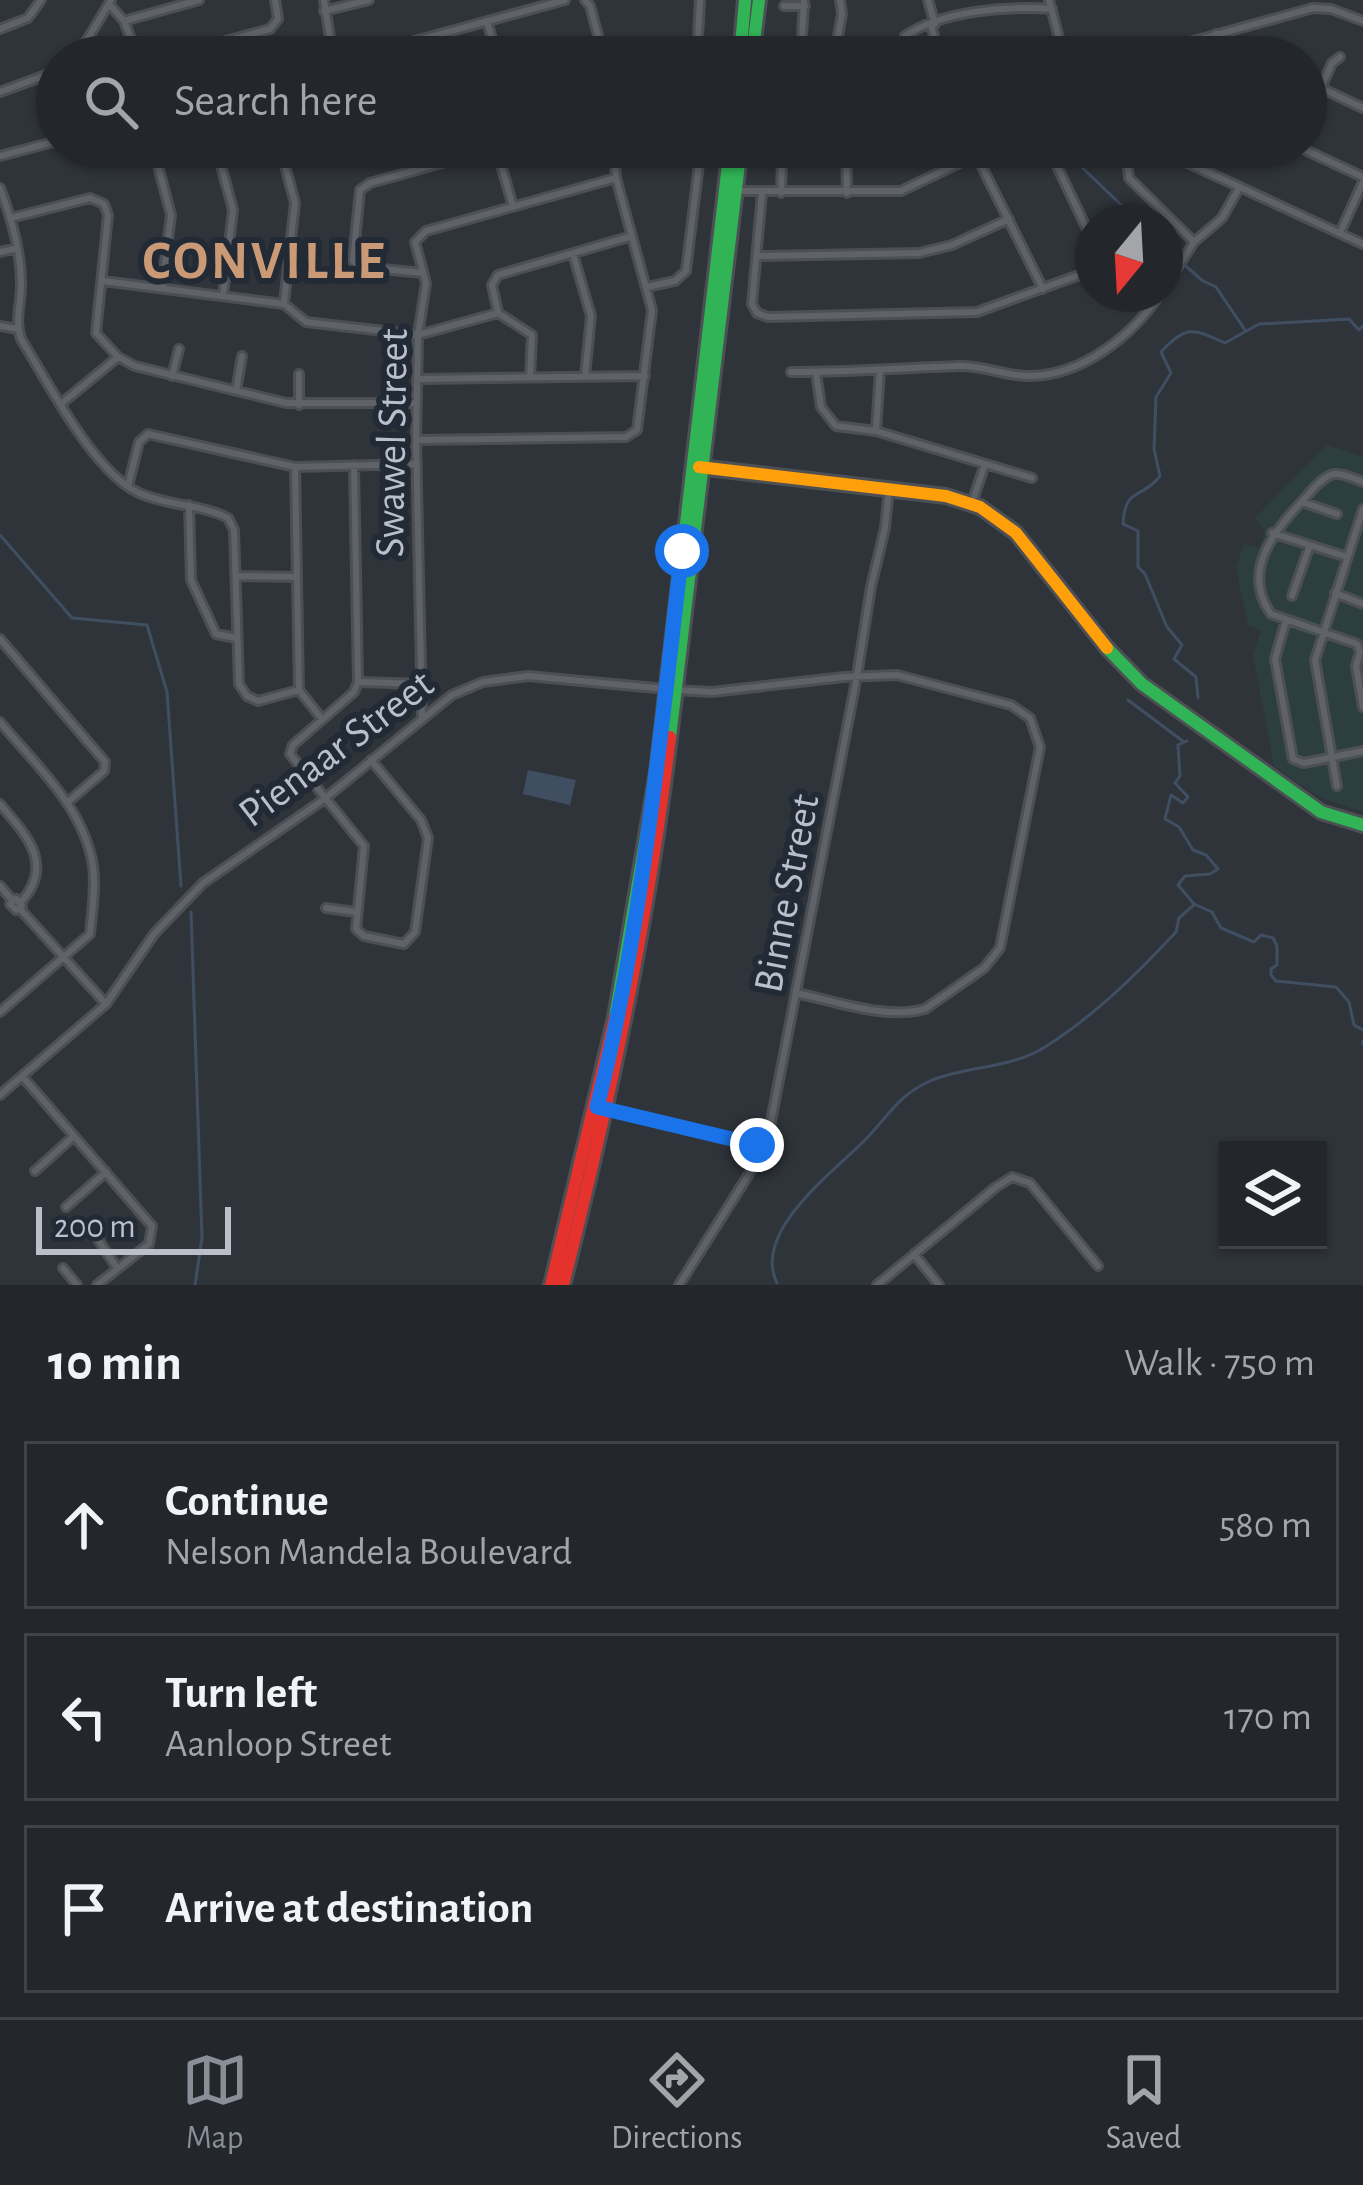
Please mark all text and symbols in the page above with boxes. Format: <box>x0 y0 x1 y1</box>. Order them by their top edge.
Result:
search box <box>36 36 1327 168</box>
icon: search <box>78 69 144 135</box>
text: Search here <box>174 79 377 124</box>
north arrow <box>1075 204 1183 312</box>
district label: CONVILLE <box>142 235 388 289</box>
street label: Swawel Street <box>369 328 415 558</box>
route start <box>655 524 709 578</box>
street label: Pienaar Street <box>231 662 441 835</box>
street label: Binne Street <box>747 791 827 996</box>
route end <box>730 1118 784 1172</box>
map controls <box>1219 1141 1327 1249</box>
button: layers <box>1219 1141 1327 1249</box>
scale bar <box>36 1201 231 1254</box>
text: 200 m <box>54 1211 136 1244</box>
text: 10 min <box>48 1338 182 1389</box>
text: Walk · 750 m <box>1124 1344 1315 1383</box>
text: Continue <box>165 1479 329 1524</box>
icon: ahead <box>51 1492 117 1558</box>
text: 580 m <box>1219 1506 1312 1545</box>
text: Nelson Mandela Boulevard <box>165 1533 572 1572</box>
text: Turn left <box>165 1671 317 1716</box>
icon: left <box>51 1684 117 1750</box>
text: 170 m <box>1224 1698 1312 1737</box>
text: Aanloop Street <box>165 1725 391 1764</box>
icon: arrive <box>51 1876 117 1942</box>
text: Arrive at destination <box>165 1886 533 1931</box>
tab: Map <box>182 2047 248 2159</box>
tab: Directions <box>611 2047 742 2159</box>
tab: Saved <box>1106 2047 1181 2159</box>

